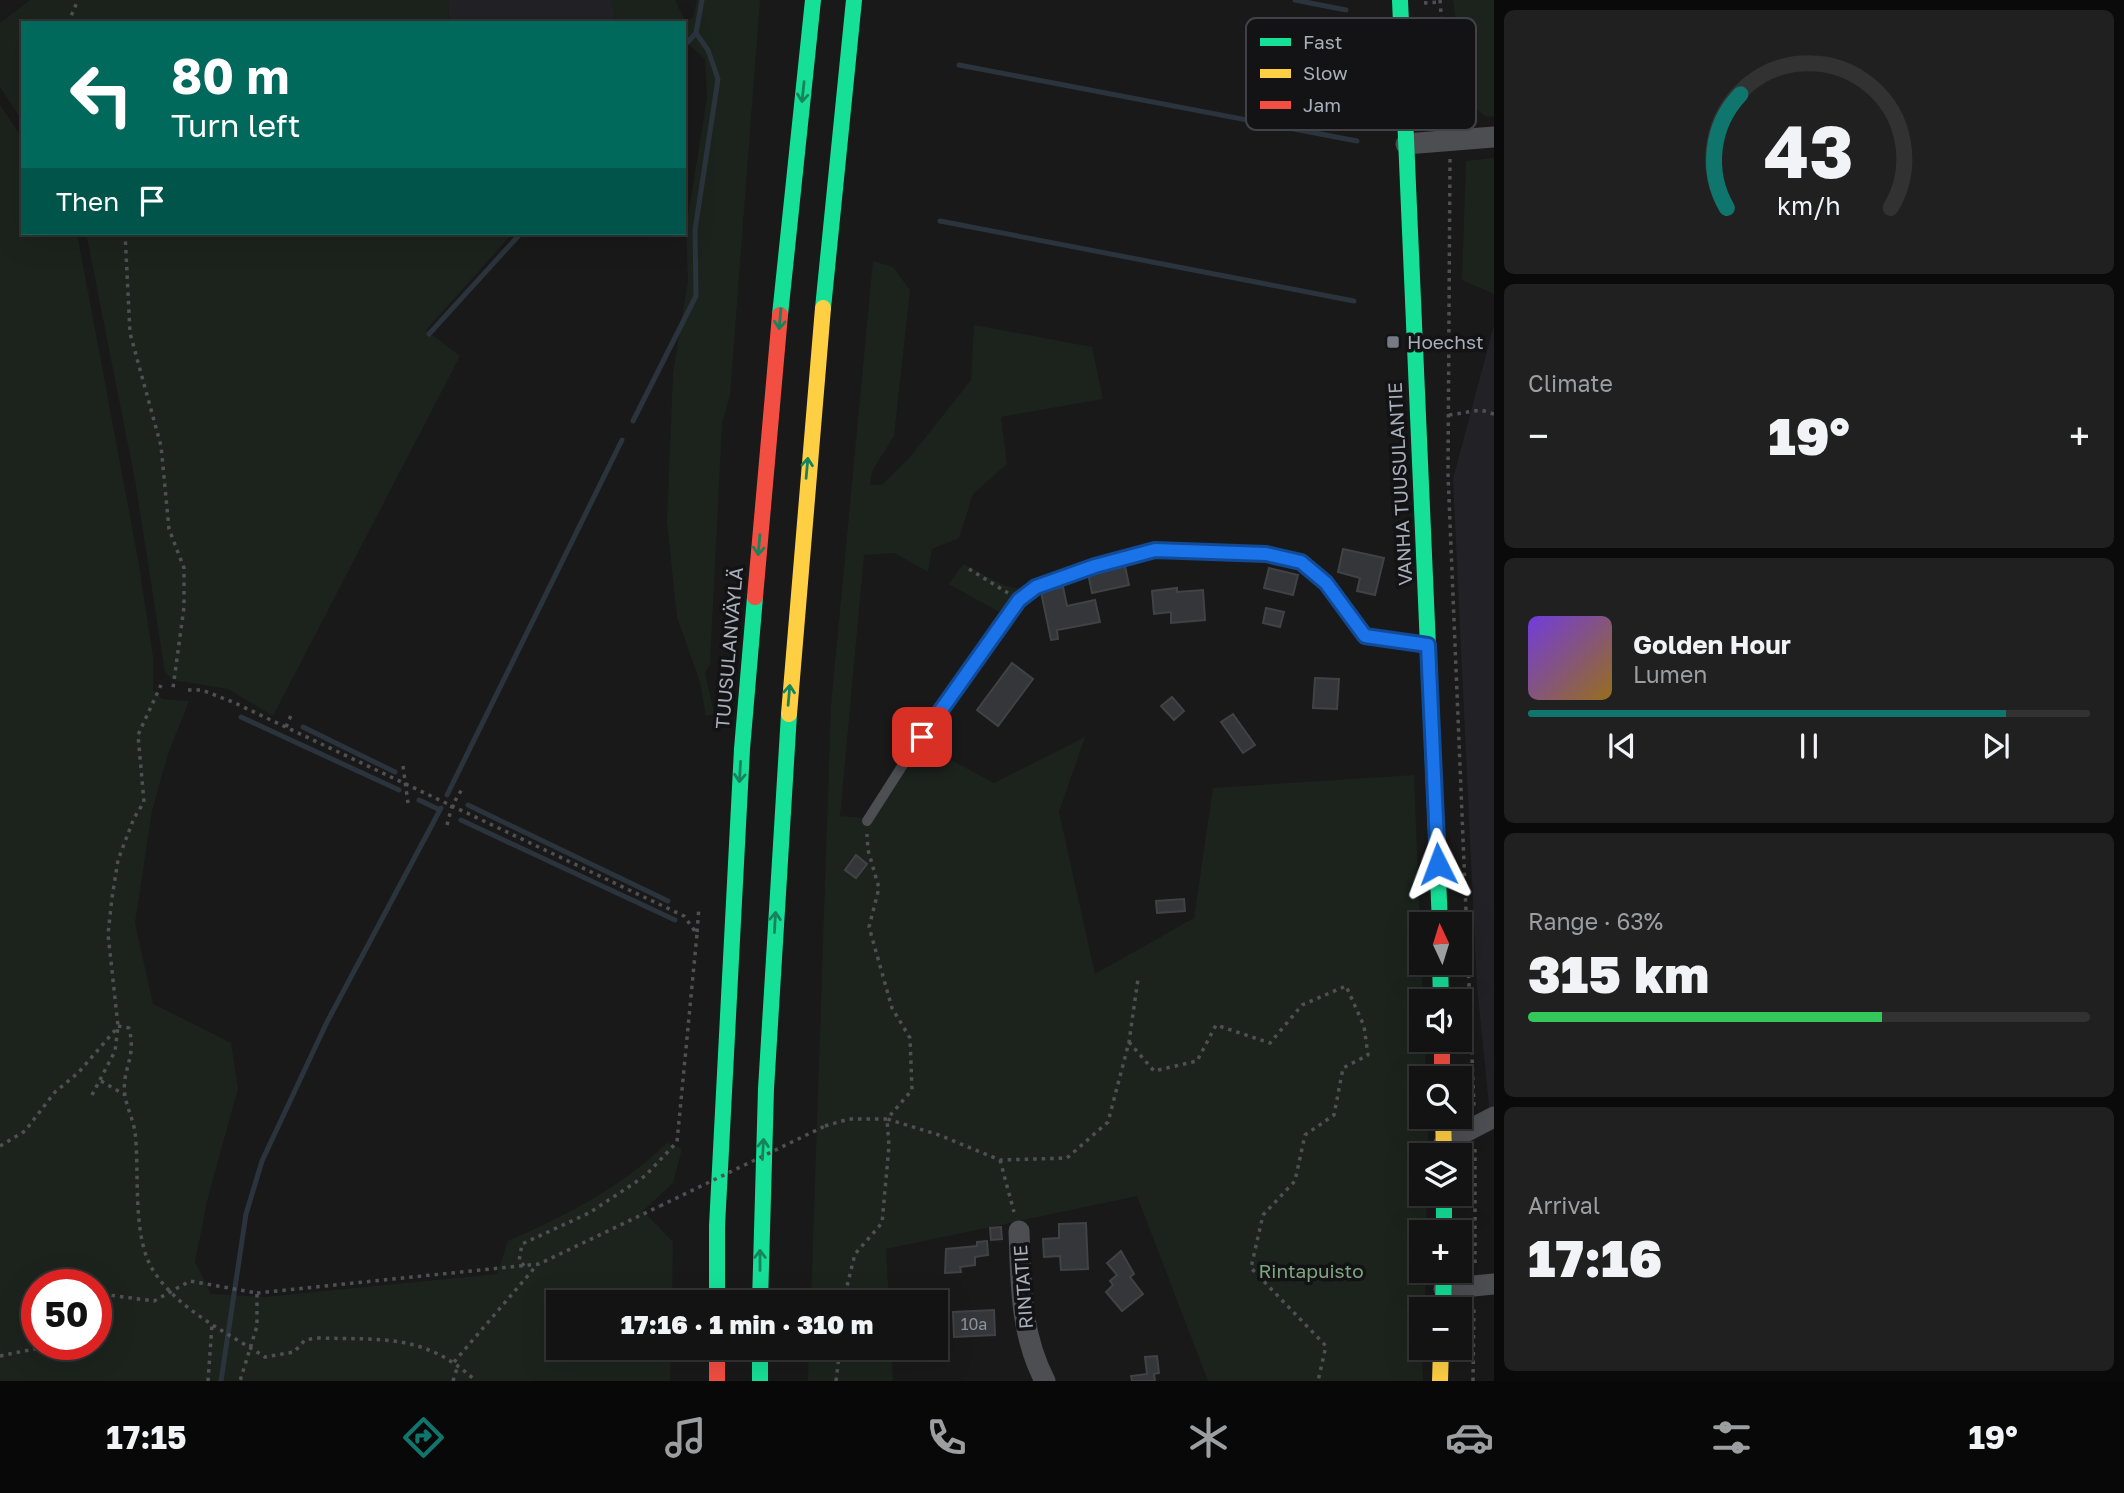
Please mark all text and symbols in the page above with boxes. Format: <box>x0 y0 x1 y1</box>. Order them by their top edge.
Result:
legend <box>1246 18 1476 130</box>
text: Fast <box>1303 30 1342 53</box>
text: 80 m <box>171 46 289 105</box>
icon: left <box>56 49 147 140</box>
text: Slow <box>1303 61 1348 84</box>
one-way arrow <box>796 80 809 103</box>
text: Jam <box>1303 93 1341 116</box>
text: Turn left <box>171 106 300 144</box>
text: 43 <box>1764 107 1854 194</box>
icon: arrive <box>133 182 171 220</box>
text: Then <box>56 186 119 217</box>
text: km/h <box>1777 190 1841 221</box>
one-way arrow <box>773 307 786 329</box>
place label: Hoechst <box>1407 330 1484 353</box>
marker: Hoechst <box>1385 334 1401 350</box>
text: Climate <box>1528 369 1613 397</box>
street label: VANHA TUUSULANTIE <box>1383 382 1416 586</box>
text: 19° <box>1768 404 1850 466</box>
text: − <box>1528 413 1549 458</box>
text: + <box>2069 413 2090 458</box>
one-way arrow <box>801 457 814 480</box>
one-way arrow <box>752 533 765 556</box>
street label: TUUSULANVÄYLÄ <box>710 566 747 730</box>
text: Golden Hour <box>1633 629 1791 660</box>
text: Lumen <box>1633 660 1707 688</box>
one-way arrow <box>783 684 796 707</box>
pin <box>892 707 952 767</box>
icon: arrive <box>903 718 941 756</box>
icon: previous <box>1603 727 1641 765</box>
icon: pause <box>1790 727 1828 765</box>
icon: next <box>1977 727 2015 765</box>
one-way arrow <box>734 760 747 783</box>
position arrow <box>1401 827 1475 901</box>
text: Range · 63% <box>1528 907 1663 935</box>
one-way arrow <box>769 911 782 934</box>
north arrow <box>1409 912 1472 975</box>
map controls <box>1409 912 1472 1360</box>
text: 315 km <box>1528 942 1709 1004</box>
button: sound <box>1409 989 1472 1052</box>
button: search <box>1409 1066 1472 1129</box>
one-way arrow <box>757 1138 770 1161</box>
button: layers <box>1409 1143 1472 1206</box>
text: Arrival <box>1528 1191 1600 1219</box>
button: + <box>1409 1220 1472 1283</box>
text: 17:16 <box>1528 1226 1662 1288</box>
street label: RINTATIE <box>1008 1244 1037 1330</box>
one-way arrow <box>753 1248 767 1271</box>
park label: Rintapuisto <box>1258 1259 1364 1282</box>
speed limit sign: 50 <box>21 1269 112 1360</box>
button: − <box>1409 1297 1472 1360</box>
text: 17:16 · 1 min · 310 m <box>621 1309 873 1340</box>
house number: 10a <box>961 1314 987 1334</box>
icon: directions <box>399 1413 448 1462</box>
icon: music <box>661 1413 710 1462</box>
icon: phone <box>922 1413 971 1462</box>
icon: climate <box>1184 1413 1233 1462</box>
icon: car <box>1445 1413 1494 1462</box>
icon: filters <box>1707 1413 1756 1462</box>
text: 17:15 <box>106 1418 186 1456</box>
text: 19° <box>1968 1418 2018 1456</box>

